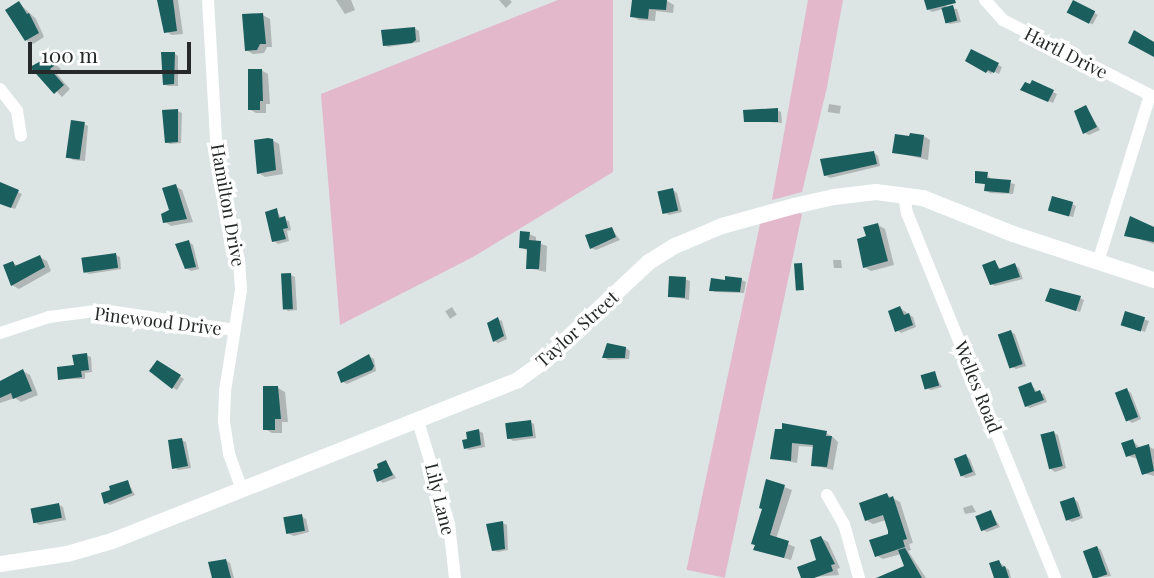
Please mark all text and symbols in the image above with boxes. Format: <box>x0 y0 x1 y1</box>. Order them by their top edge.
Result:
street label: Hartl Drive <box>1021 23 1111 83</box>
scale bar <box>32 28 194 72</box>
text: 100 m <box>41 40 98 68</box>
street label: Hamilton Drive <box>207 142 249 268</box>
street label: Taylor Street <box>531 286 623 372</box>
street label: Pinewood Drive <box>93 302 223 340</box>
street label: Welles Road <box>950 338 1006 436</box>
street label: Lily Lane <box>421 461 459 537</box>

